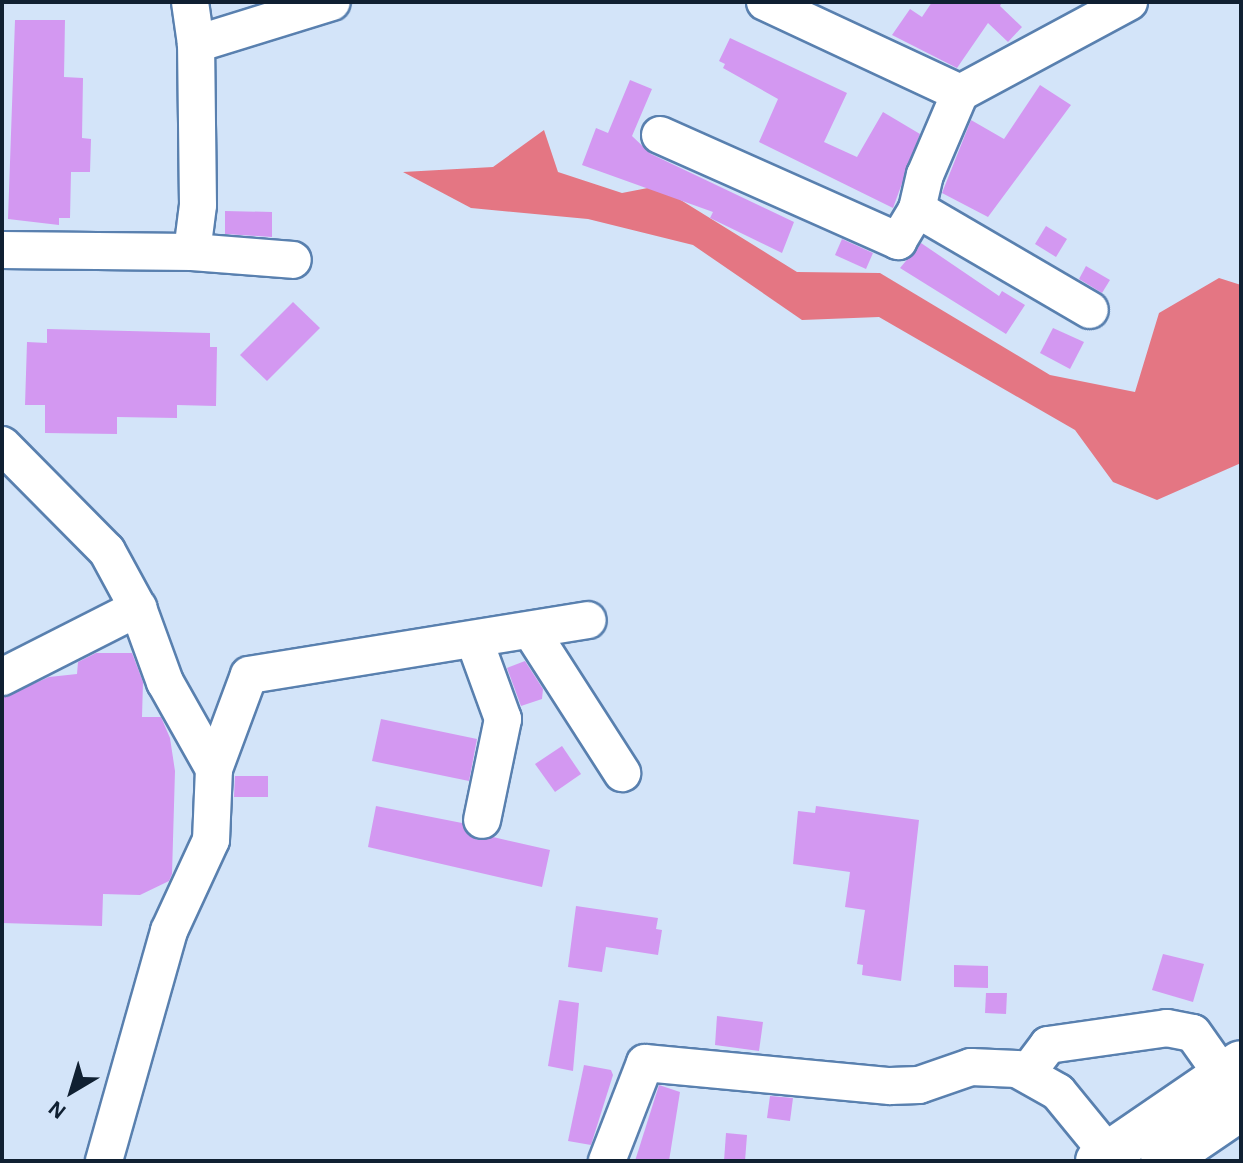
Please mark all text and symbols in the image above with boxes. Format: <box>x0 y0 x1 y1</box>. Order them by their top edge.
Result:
north arrow <box>32 1051 112 1131</box>
text: N <box>44 1097 70 1123</box>

